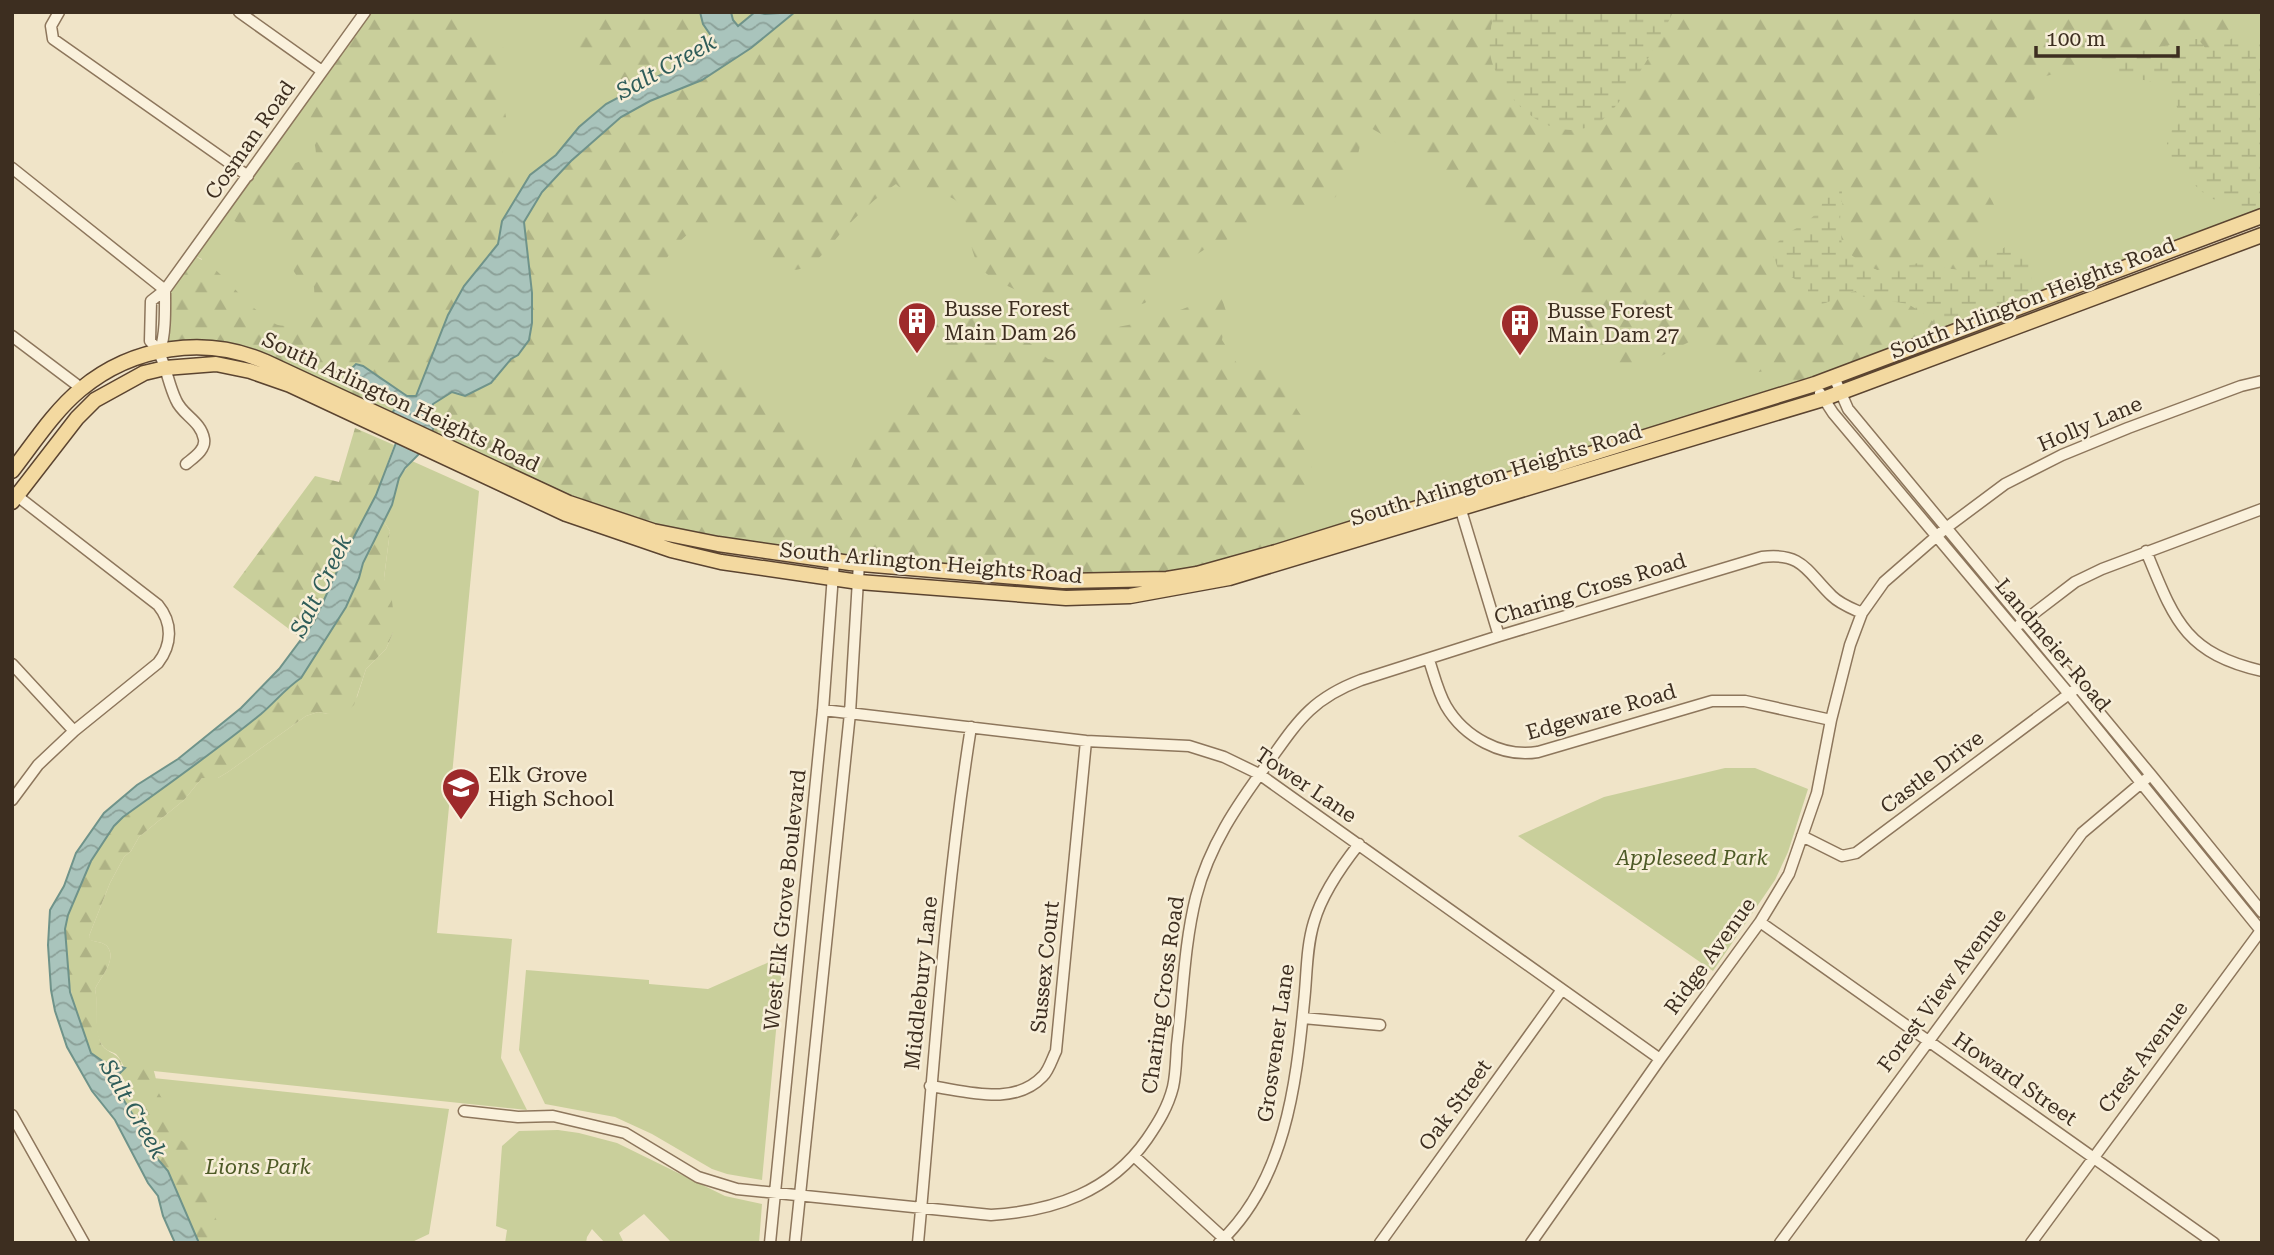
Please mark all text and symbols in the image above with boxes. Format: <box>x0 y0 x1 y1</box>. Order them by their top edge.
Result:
scale bar <box>2036 14 2178 58</box>
text: 100 m <box>2046 27 2106 51</box>
water label: Salt Creek <box>610 28 721 106</box>
street label: Cosman Road <box>200 76 300 204</box>
street label: South Arlington Heights Road <box>1887 232 2179 364</box>
place label: Busse Forest Main Dam 26 <box>944 297 1076 345</box>
place label: Busse Forest Main Dam 27 <box>1547 299 1680 347</box>
building icon: Busse Forest Main Dam 26 <box>896 300 938 355</box>
building icon: Busse Forest Main Dam 27 <box>1499 302 1541 357</box>
street label: South Arlington Heights Road <box>258 327 544 477</box>
street label: Holly Lane <box>2034 391 2146 457</box>
street label: South Arlington Heights Road <box>1347 419 1645 531</box>
water label: Salt Creek <box>284 530 358 642</box>
street label: South Arlington Heights Road <box>779 538 1084 588</box>
street label: Charing Cross Road <box>1491 548 1689 630</box>
street label: Landmeier Road <box>1990 574 2116 717</box>
street label: Edgeware Road <box>1523 679 1679 745</box>
street label: Castle Drive <box>1876 726 1988 818</box>
street label: Tower Lane <box>1251 742 1361 828</box>
place label: Elk Grove High School <box>488 763 614 811</box>
school or university icon: Elk Grove High School <box>440 766 482 821</box>
street label: West Elk Grove Boulevard <box>759 768 811 1032</box>
park label: Appleseed Park <box>1614 846 1768 870</box>
street label: Ridge Avenue <box>1660 893 1760 1019</box>
street label: Charing Cross Road <box>1137 894 1189 1095</box>
street label: Middlebury Lane <box>900 895 942 1071</box>
street label: Sussex Court <box>1026 900 1064 1034</box>
street label: Forest View Avenue <box>1873 904 2011 1076</box>
street label: Grosvener Lane <box>1253 962 1299 1124</box>
street label: Crest Avenue <box>2093 996 2193 1118</box>
street label: Howard Street <box>1948 1027 2082 1131</box>
water label: Salt Creek <box>93 1054 173 1164</box>
street label: Oak Street <box>1414 1055 1496 1155</box>
park label: Lions Park <box>204 1155 311 1179</box>

